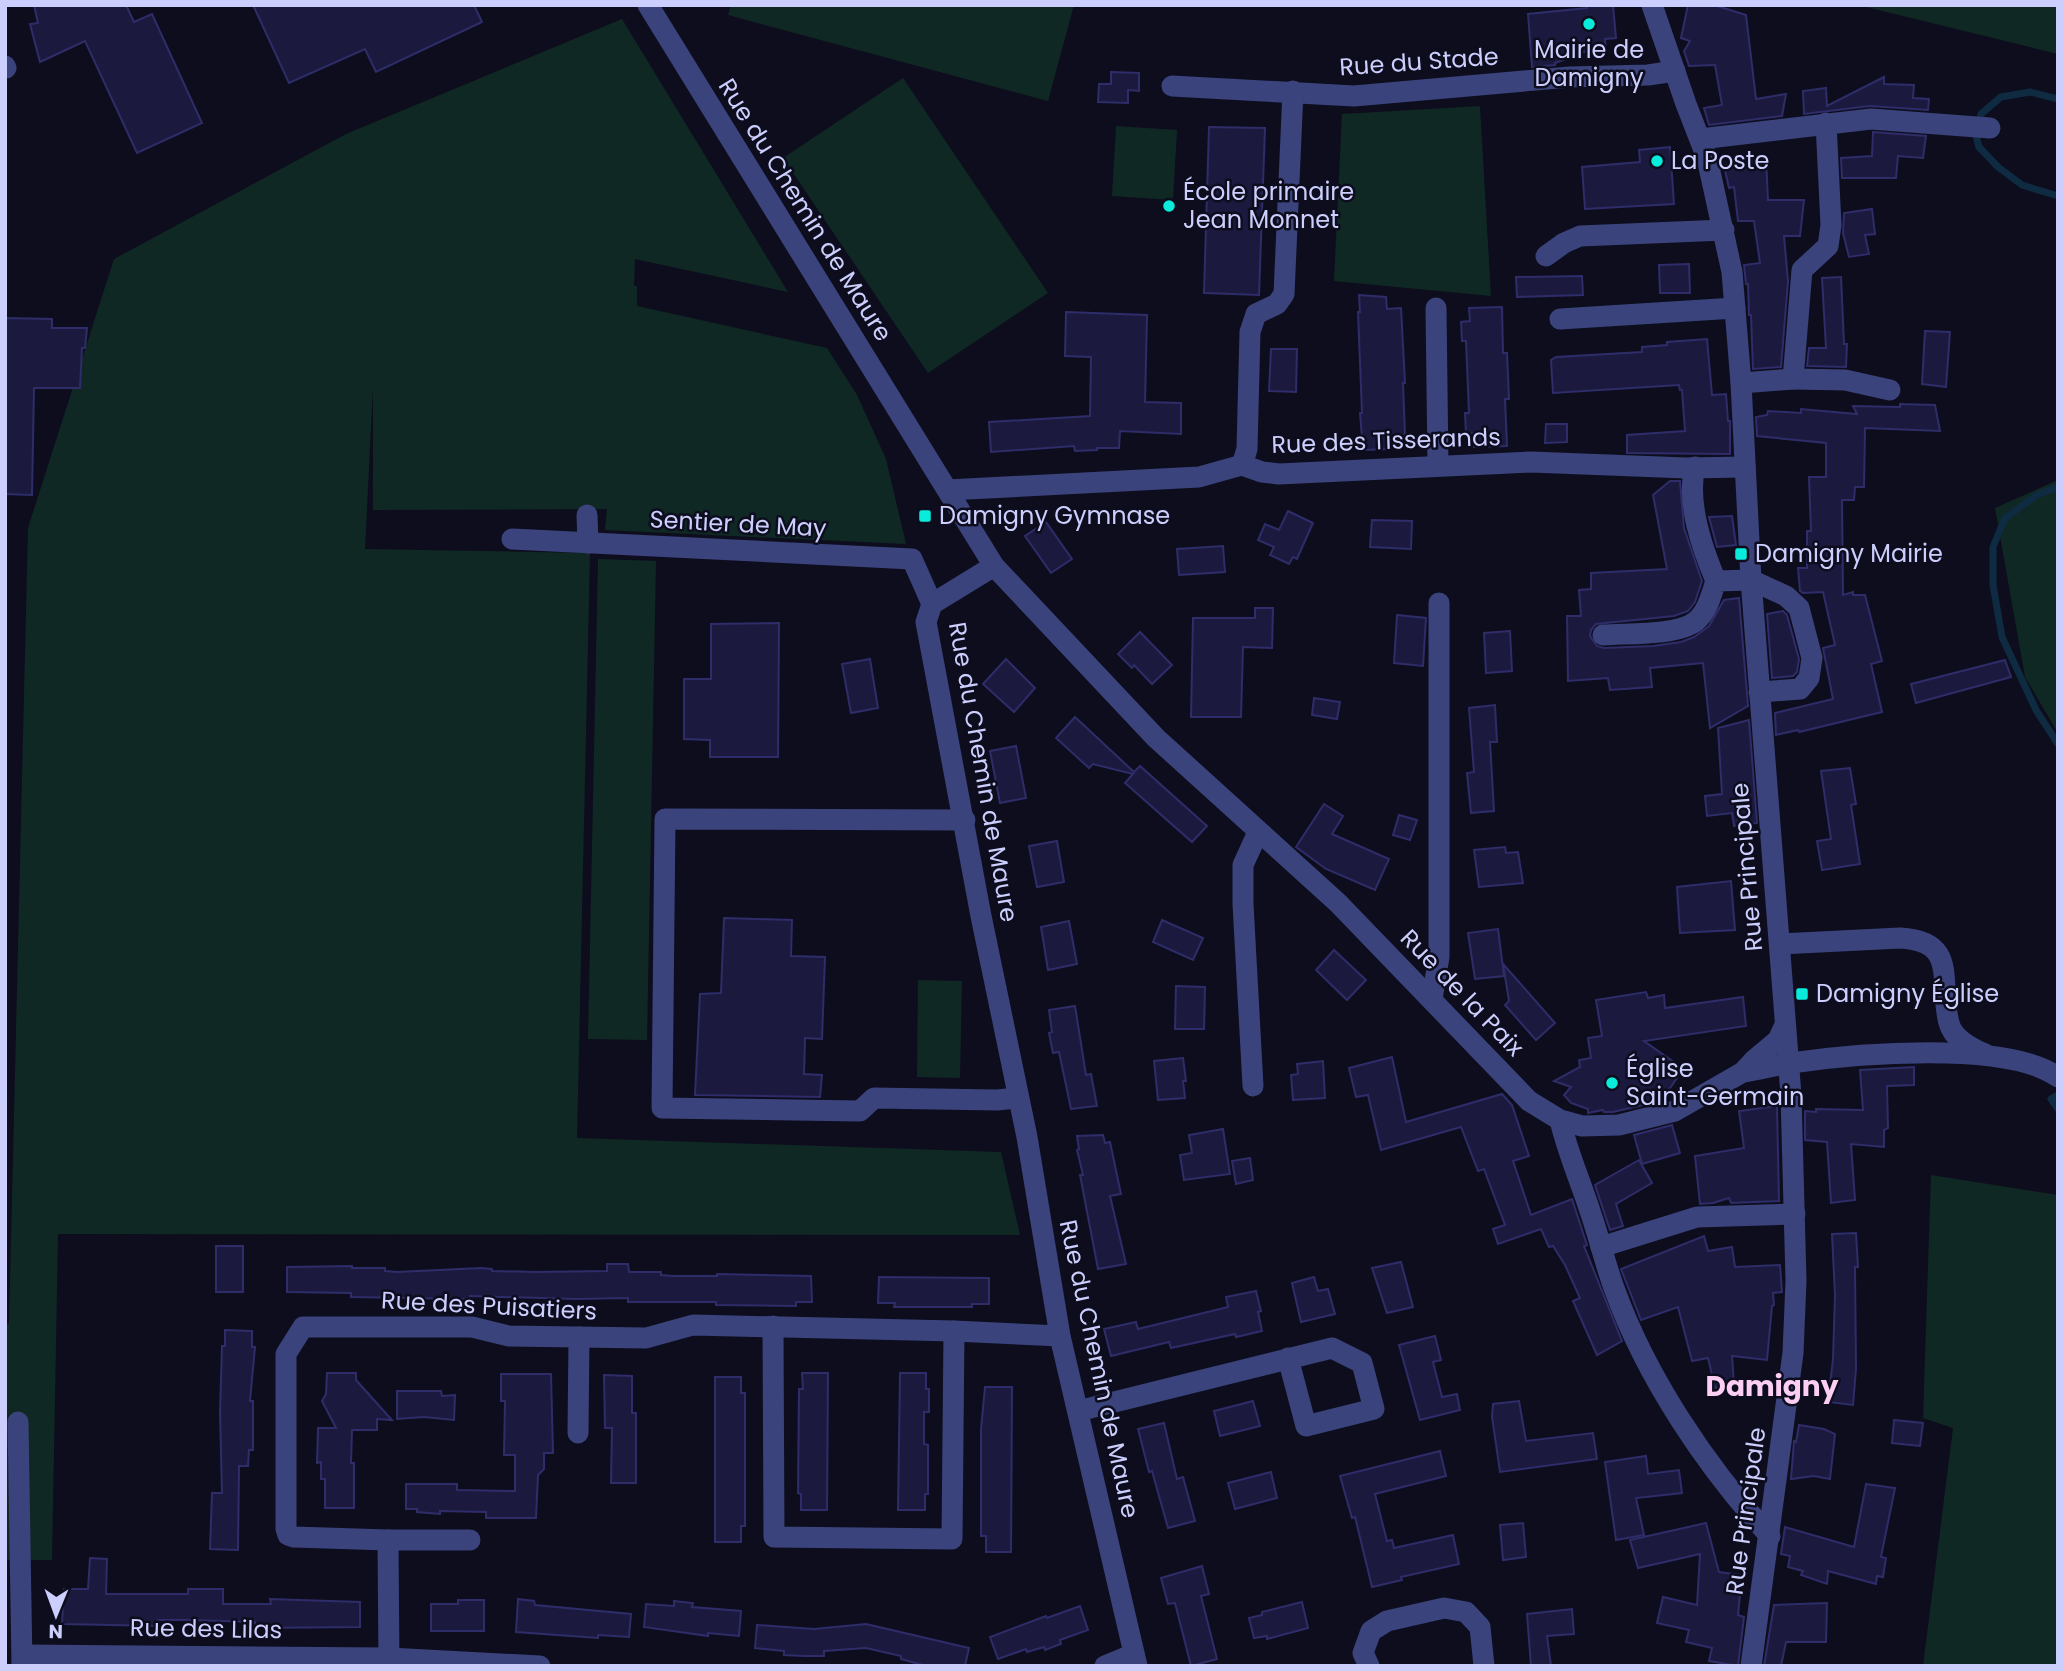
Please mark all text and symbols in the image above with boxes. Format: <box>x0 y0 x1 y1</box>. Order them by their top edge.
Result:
marker: Mairie de Damigny <box>1581 16 1597 32</box>
place label: Mairie de Damigny <box>1534 33 1644 94</box>
street label: Rue du Stade <box>1338 39 1500 84</box>
street label: Rue du Chemin de Maure <box>711 72 900 347</box>
place label: La Poste <box>1671 144 1769 177</box>
marker: La Poste <box>1649 153 1665 169</box>
place label: École primaire Jean Monnet <box>1183 175 1354 236</box>
marker: École primaire Jean Monnet <box>1161 198 1177 214</box>
street label: Rue des Tisserands <box>1271 420 1501 461</box>
place label: Damigny Gymnase <box>939 499 1170 532</box>
street label: Sentier de May <box>649 502 828 545</box>
marker: Damigny Gymnase <box>917 508 933 524</box>
place label: Damigny Mairie <box>1755 537 1943 570</box>
marker: Damigny Mairie <box>1733 546 1749 562</box>
street label: Rue du Chemin de Maure <box>941 619 1026 924</box>
street label: Rue Principale <box>1723 781 1770 953</box>
street label: Rue de la Paix <box>1393 922 1532 1064</box>
place label: Damigny Église <box>1816 977 1999 1010</box>
marker: Damigny Église <box>1794 986 1810 1002</box>
place label: Église Saint-Germain <box>1626 1052 1804 1113</box>
marker: Église Saint-Germain <box>1604 1075 1620 1091</box>
street label: Rue du Chemin de Maure <box>1052 1217 1147 1521</box>
street label: Rue des Puisatiers <box>380 1283 598 1328</box>
district label: Damigny <box>1706 1367 1839 1406</box>
street label: Rue Principale <box>1717 1425 1774 1597</box>
north arrow <box>21 1580 91 1650</box>
street label: Rue des Lilas <box>130 1611 282 1646</box>
text: N <box>48 1618 63 1645</box>

